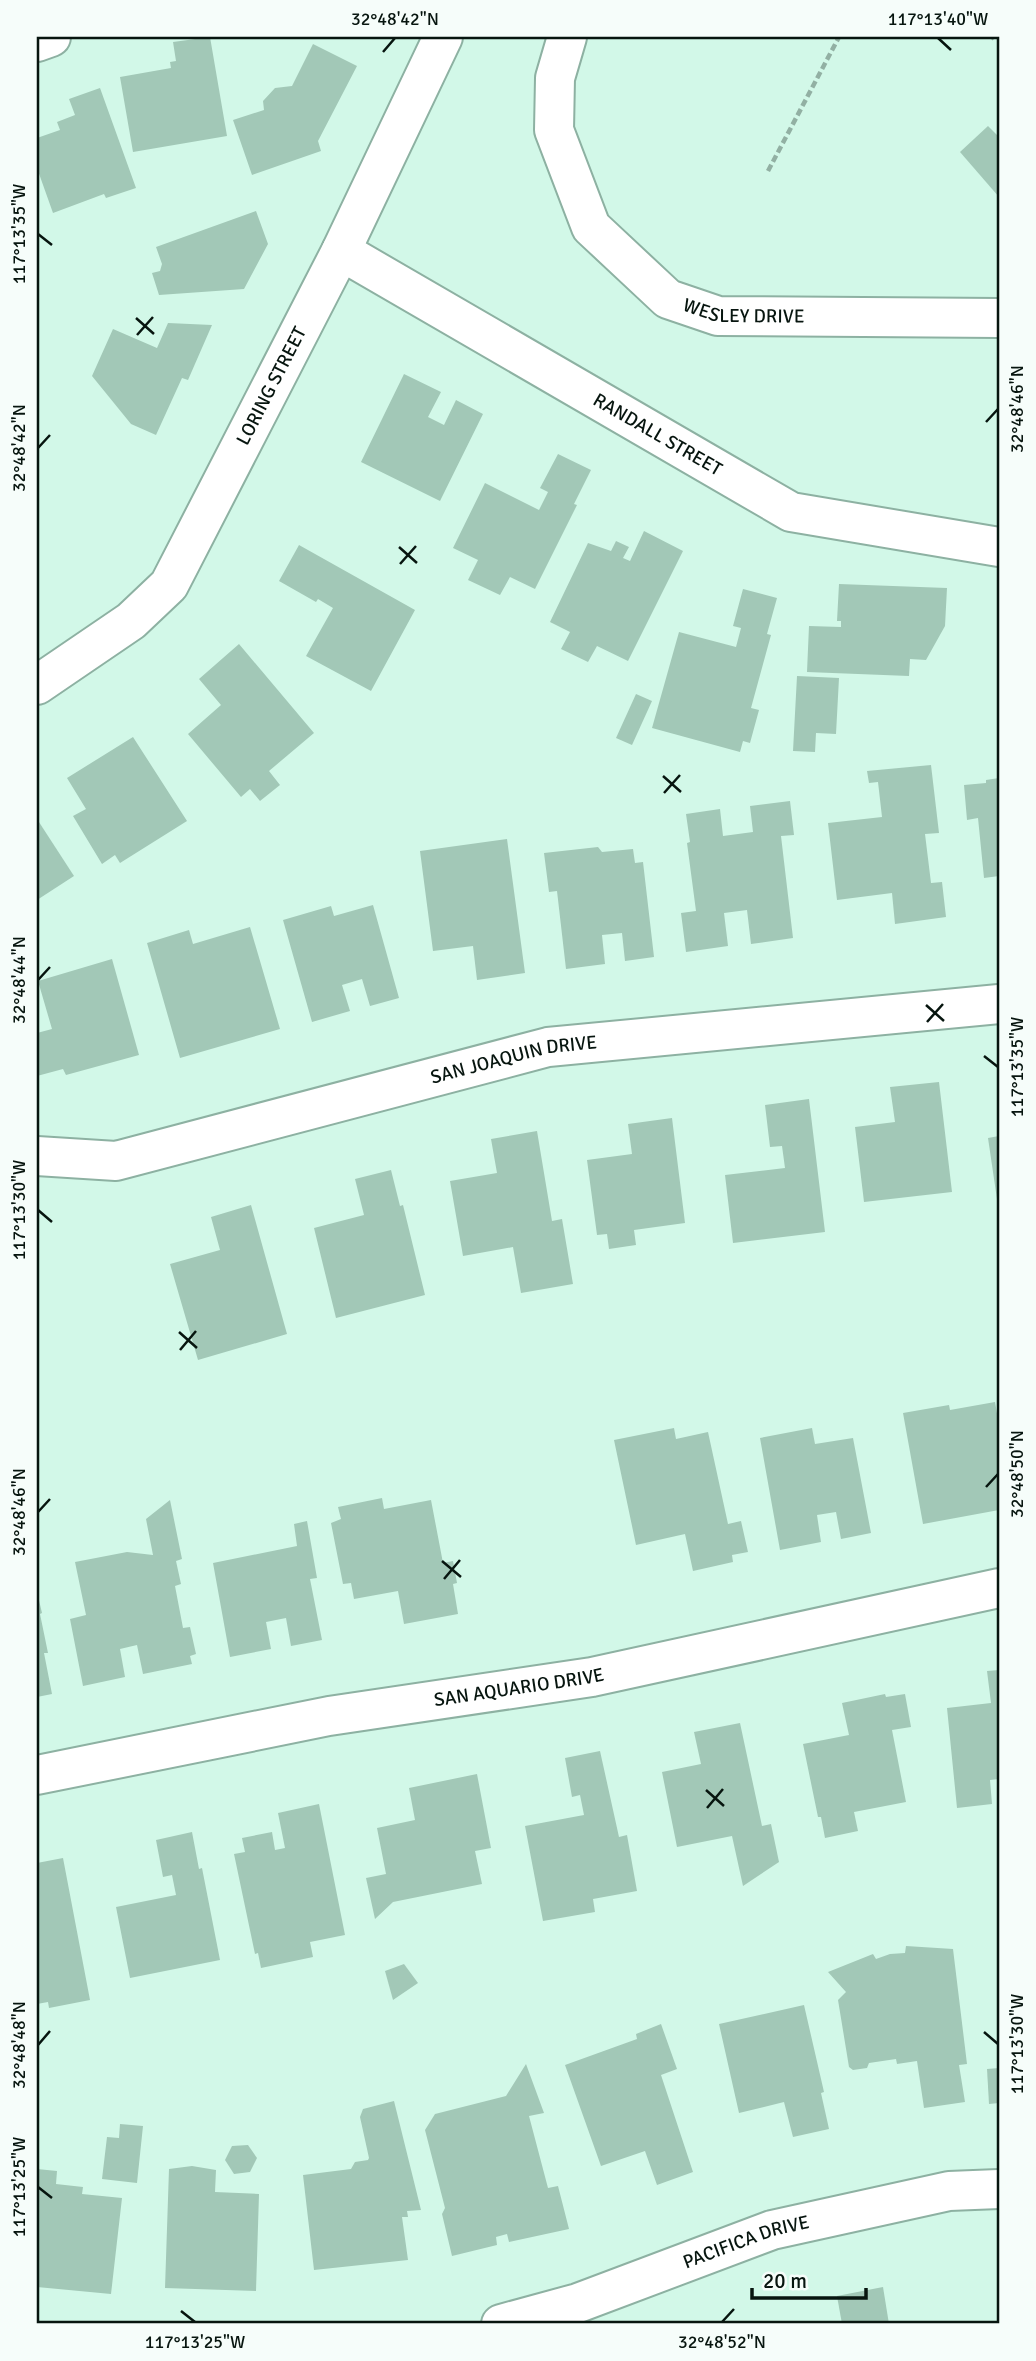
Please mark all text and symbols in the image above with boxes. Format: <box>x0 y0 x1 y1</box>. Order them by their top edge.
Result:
text: 32°48'42"N <box>351 8 439 30</box>
text: 117°13'40"W <box>888 8 988 30</box>
text: 117°13'35"W <box>8 184 30 284</box>
street label: WESLEY DRIVE <box>680 293 805 329</box>
street label: LORING STREET <box>231 322 312 449</box>
text: 32°48'46"N <box>1006 365 1028 453</box>
street label: RANDALL STREET <box>589 388 727 482</box>
text: 32°48'42"N <box>8 404 30 492</box>
text: 32°48'44"N <box>8 936 30 1024</box>
text: 117°13'35"W <box>1006 1017 1028 1117</box>
street label: SAN JOAQUIN DRIVE <box>428 1030 598 1089</box>
text: 117°13'30"W <box>8 1160 30 1260</box>
text: 32°48'50"N <box>1006 1430 1028 1518</box>
text: 32°48'46"N <box>8 1468 30 1556</box>
street label: SAN AQUARIO DRIVE <box>432 1663 606 1712</box>
text: 117°13'30"W <box>1006 1994 1028 2094</box>
text: 32°48'48"N <box>8 2001 30 2089</box>
text: 117°13'25"W <box>8 2137 30 2237</box>
street label: PACIFICA DRIVE <box>680 2210 812 2274</box>
scale bar <box>752 2256 866 2300</box>
text: 20 m <box>763 2268 807 2294</box>
text: 117°13'25"W <box>145 2331 245 2353</box>
text: 32°48'52"N <box>678 2331 766 2353</box>

